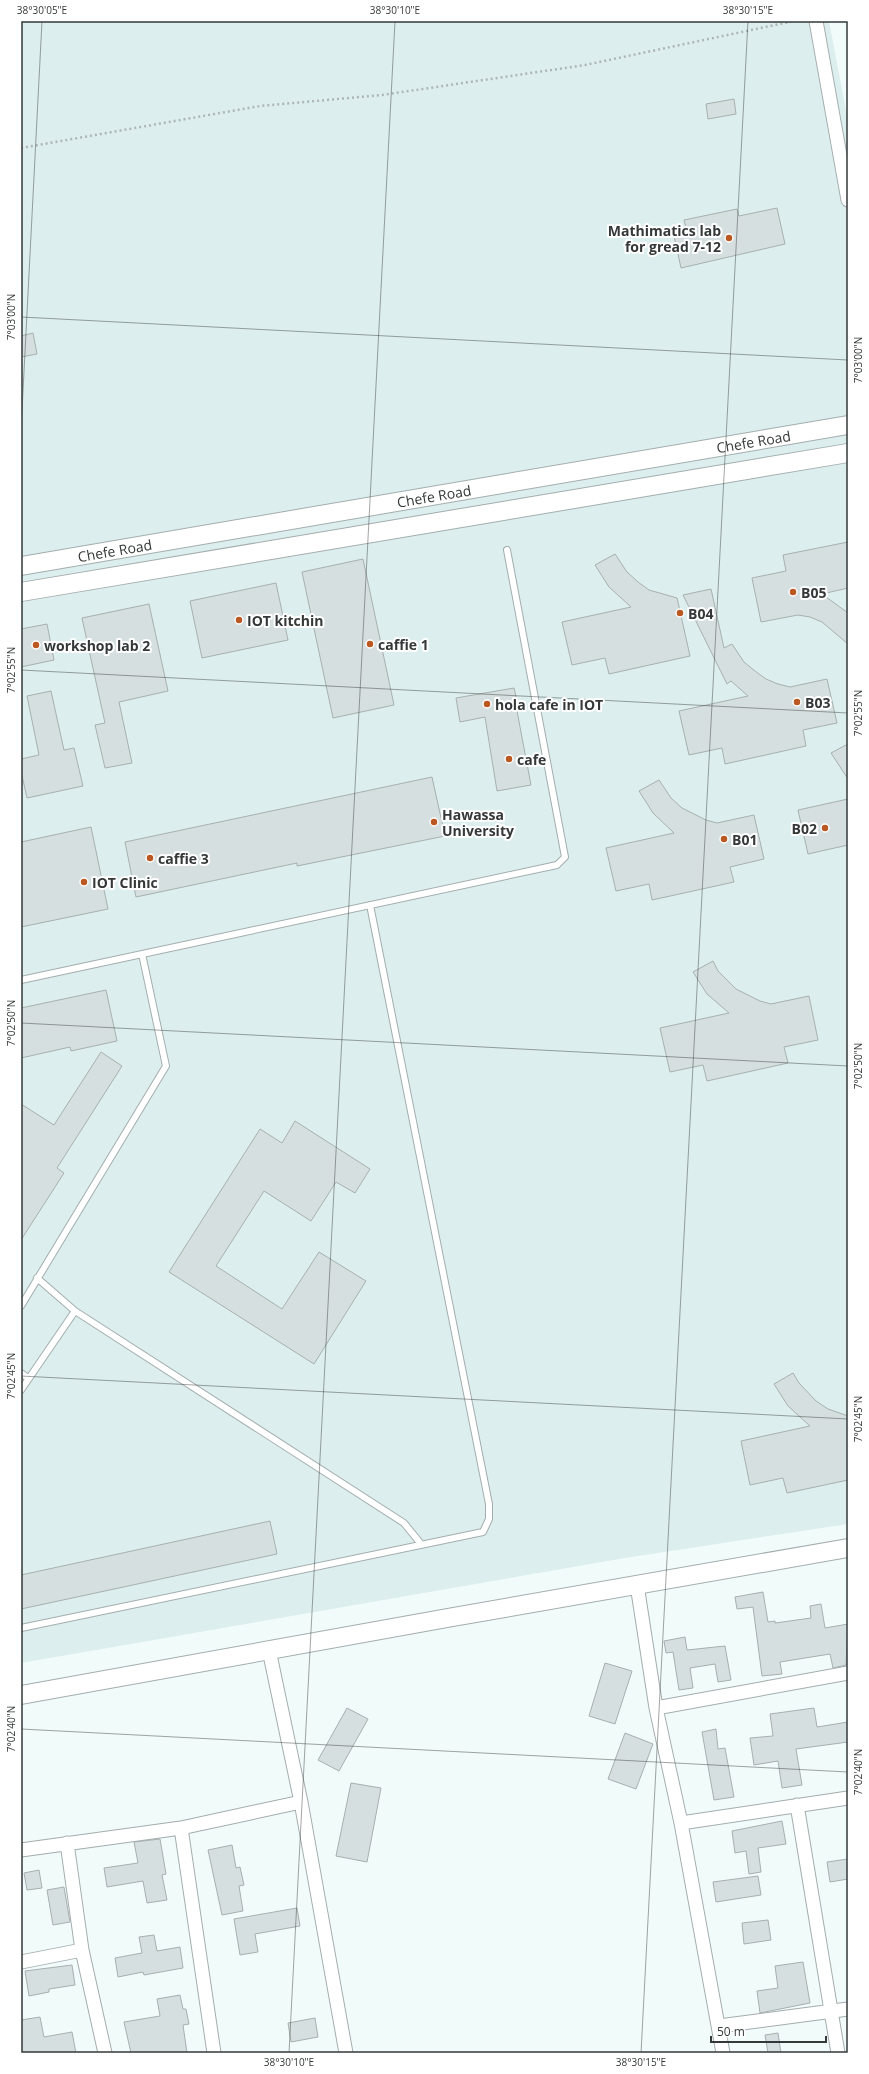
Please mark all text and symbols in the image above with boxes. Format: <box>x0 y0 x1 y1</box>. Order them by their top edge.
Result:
text: 38°30'05"E <box>17 3 67 17</box>
text: 38°30'10"E <box>370 3 420 17</box>
text: 38°30'15"E <box>723 3 773 17</box>
place label: Mathimatics lab for gread 7-12 <box>608 221 721 256</box>
marker: Mathimatics lab for gread 7-12 <box>724 233 734 243</box>
text: 7°03'00"N <box>4 294 18 340</box>
text: 7°03'00"N <box>851 337 865 383</box>
street label: Chefe Road <box>715 425 792 457</box>
street label: Chefe Road <box>395 480 473 511</box>
street label: Chefe Road <box>76 534 153 566</box>
place label: B05 <box>801 583 826 602</box>
marker: B05 <box>788 587 798 597</box>
place label: B04 <box>688 604 713 623</box>
marker: B04 <box>675 608 685 618</box>
place label: IOT kitchin <box>247 611 323 630</box>
marker: IOT kitchin <box>234 615 244 625</box>
place label: caffie 1 <box>378 635 429 654</box>
place label: workshop lab 2 <box>44 636 150 655</box>
marker: caffie 1 <box>365 639 375 649</box>
marker: workshop lab 2 <box>31 640 41 650</box>
text: 7°02'55"N <box>4 647 18 693</box>
text: 7°02'55"N <box>851 690 865 736</box>
place label: B03 <box>805 693 830 712</box>
place label: hola cafe in IOT <box>495 695 603 714</box>
marker: B03 <box>792 697 802 707</box>
marker: hola cafe in IOT <box>482 699 492 709</box>
place label: cafe <box>517 750 546 769</box>
marker: cafe <box>504 754 514 764</box>
place label: Hawassa University <box>442 805 514 840</box>
marker: Hawassa University <box>429 817 439 827</box>
place label: B02 <box>792 819 817 838</box>
marker: B02 <box>820 823 830 833</box>
place label: B01 <box>732 830 757 849</box>
marker: B01 <box>719 834 729 844</box>
place label: caffie 3 <box>158 849 209 868</box>
marker: caffie 3 <box>145 853 155 863</box>
place label: IOT Clinic <box>92 873 158 892</box>
marker: IOT Clinic <box>79 877 89 887</box>
text: 7°02'50"N <box>4 1000 18 1046</box>
text: 7°02'50"N <box>851 1043 865 1089</box>
text: 7°02'45"N <box>4 1353 18 1399</box>
text: 7°02'45"N <box>851 1396 865 1442</box>
text: 7°02'40"N <box>4 1706 18 1752</box>
text: 7°02'40"N <box>851 1749 865 1795</box>
scale bar <box>711 2018 826 2044</box>
text: 50 m <box>717 2023 745 2040</box>
text: 38°30'10"E <box>264 2055 314 2069</box>
text: 38°30'15"E <box>616 2055 666 2069</box>

